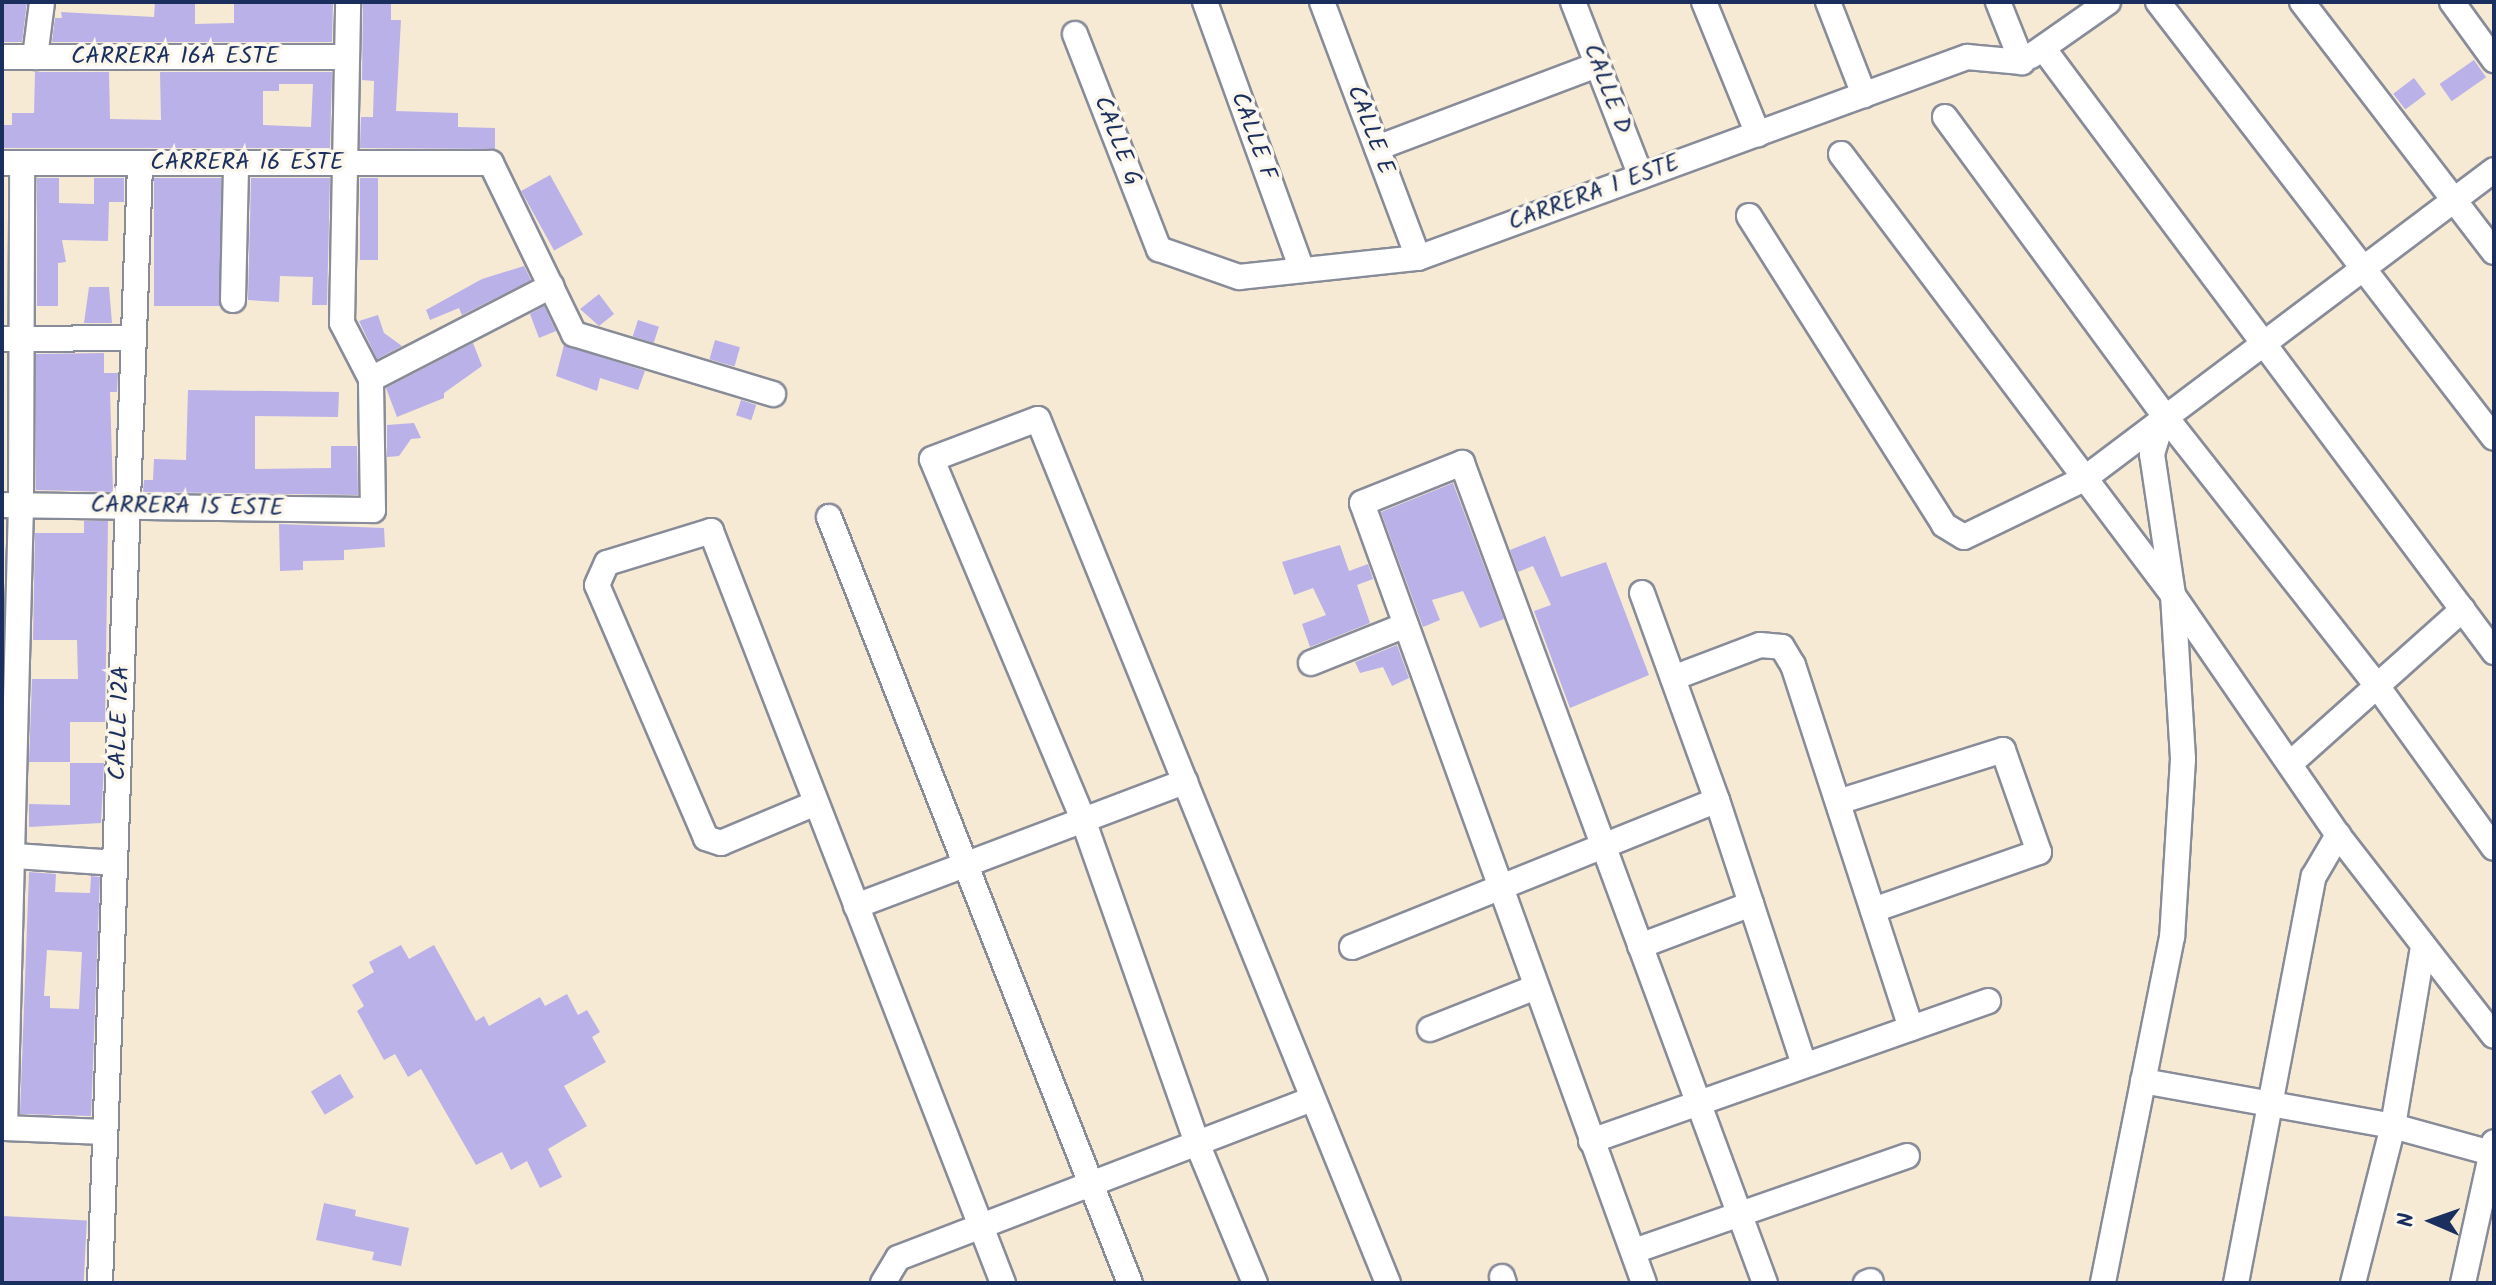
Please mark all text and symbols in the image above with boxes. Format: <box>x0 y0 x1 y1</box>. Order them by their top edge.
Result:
street label: CALLE D <box>1577 40 1637 138</box>
street label: CARRERA 16A ESTE <box>71 43 279 71</box>
street label: CALLE E <box>1340 81 1400 179</box>
street label: CALLE F <box>1224 88 1282 184</box>
street label: CALLE G <box>1087 92 1147 190</box>
street label: CARRERA 16 ESTE <box>150 149 344 177</box>
street label: CARRERA 1 ESTE <box>1504 149 1684 237</box>
street label: CARRERA 15 ESTE <box>90 491 284 523</box>
street label: CALLE 12A <box>104 665 136 781</box>
north arrow <box>2392 1181 2472 1261</box>
text: N <box>2390 1213 2425 1228</box>

